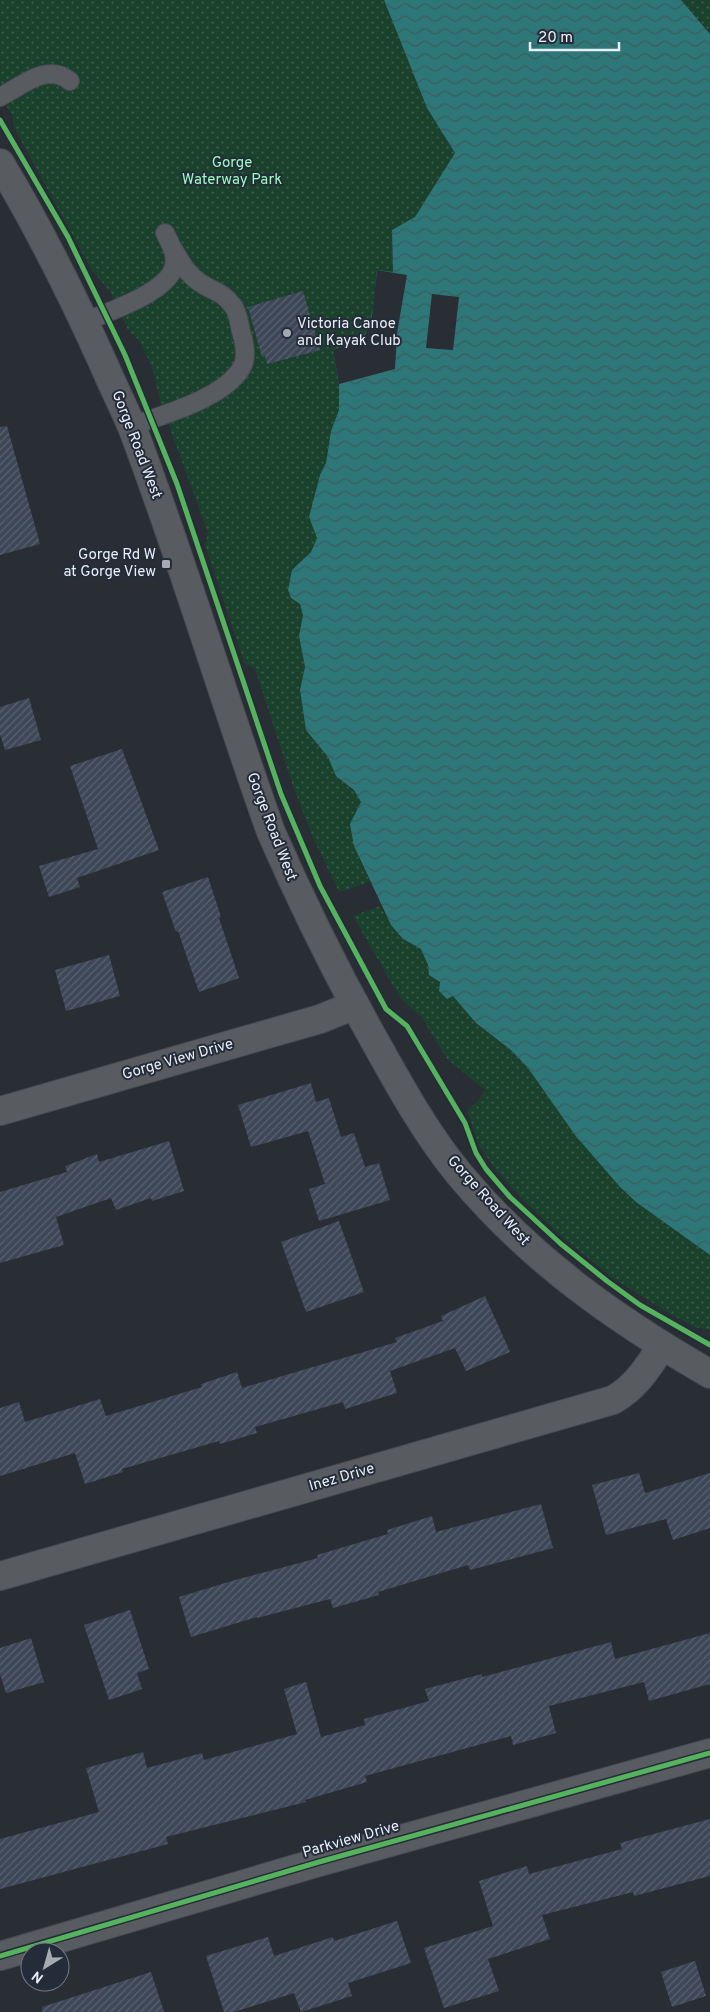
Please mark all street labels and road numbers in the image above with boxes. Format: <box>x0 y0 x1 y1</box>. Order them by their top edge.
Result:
street label: Gorge Road West <box>107 388 165 502</box>
street label: Gorge Road West <box>242 770 300 884</box>
street label: Gorge View Drive <box>120 1035 236 1085</box>
street label: Gorge Road West <box>443 1152 533 1250</box>
street label: Inez Drive <box>307 1460 377 1496</box>
street label: Parkview Drive <box>300 1817 402 1863</box>

